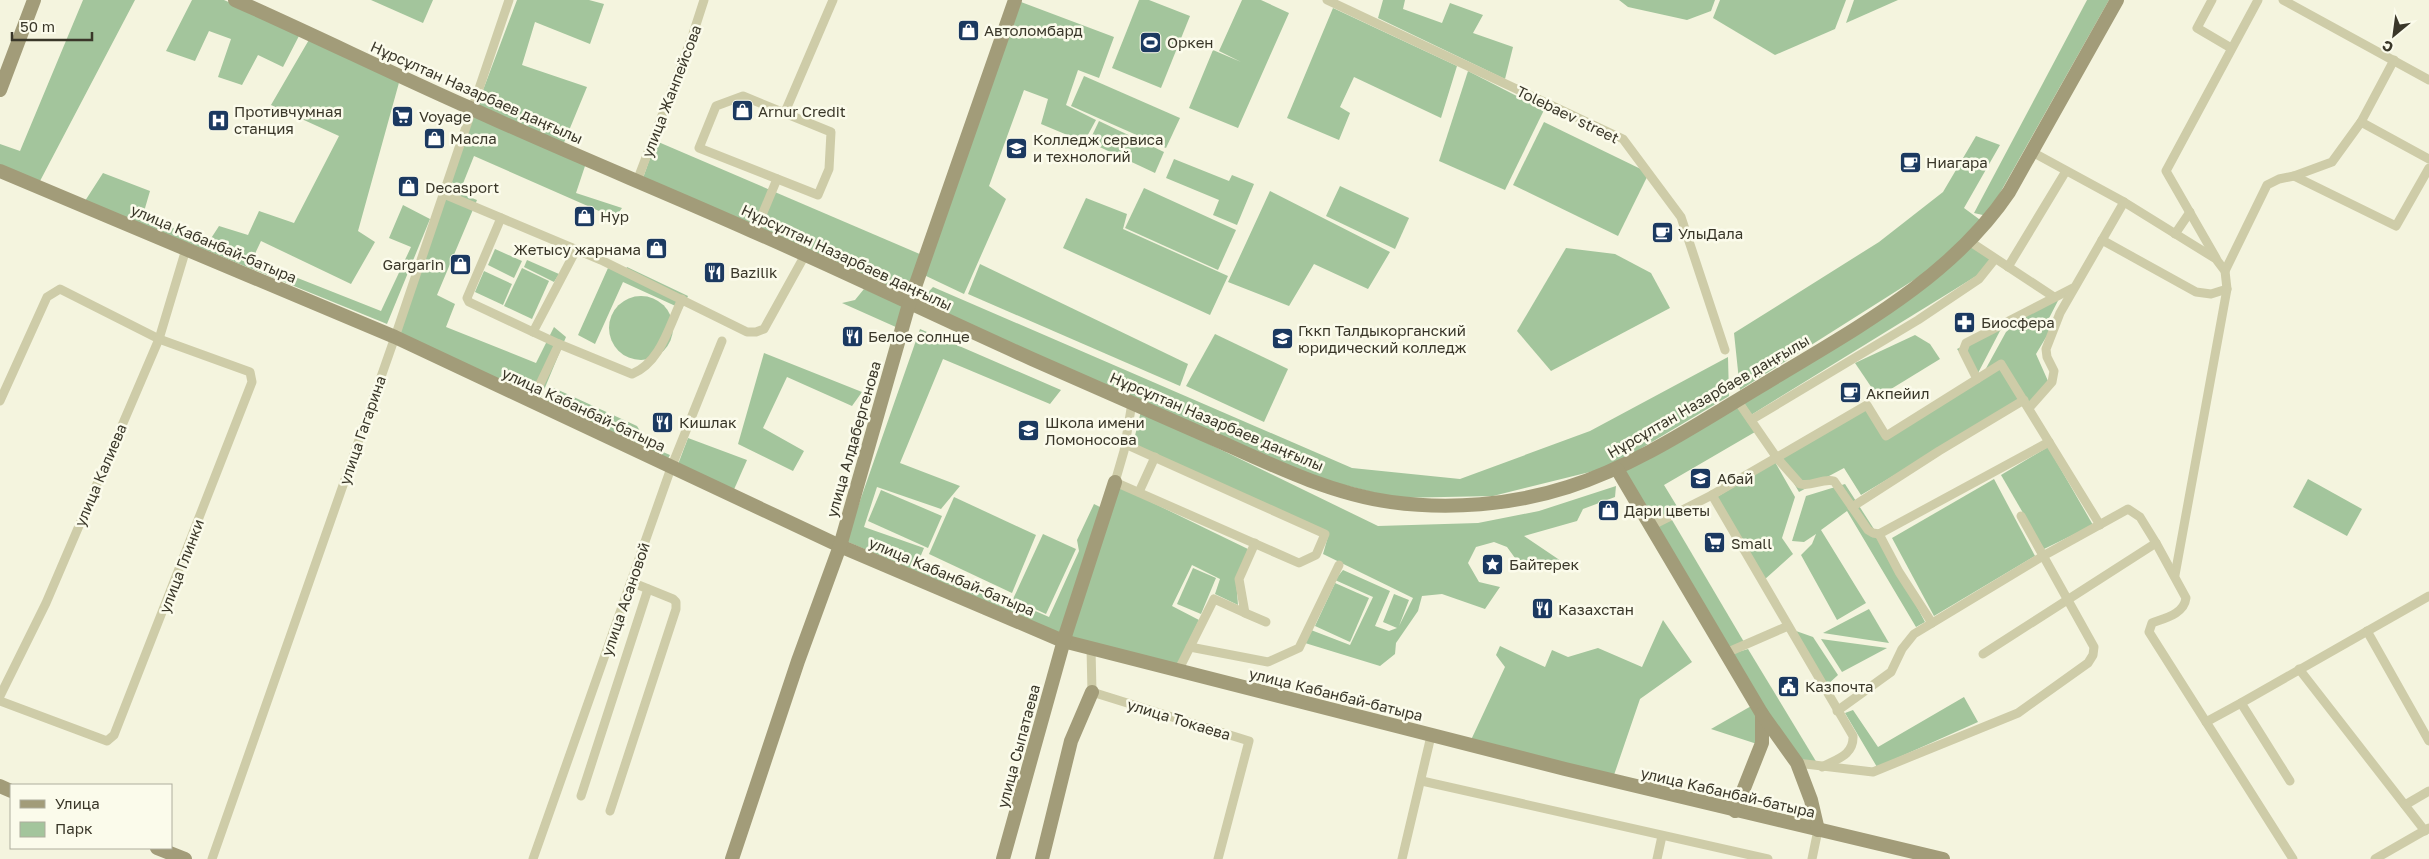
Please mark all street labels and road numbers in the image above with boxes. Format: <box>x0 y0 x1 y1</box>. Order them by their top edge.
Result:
street label: улица Жанпейсова <box>637 22 705 160</box>
street label: Нұрсұлтан Назарбаев даңғылы <box>368 37 586 148</box>
street label: Tolebaev street <box>1514 81 1622 147</box>
street label: улица Кабанбай-батыра <box>128 200 300 286</box>
street label: Нұрсұлтан Назарбаев даңғылы <box>738 200 955 315</box>
street label: Нұрсұлтан Назарбаев даңғылы <box>1604 331 1813 462</box>
street label: улица Алдабергенова <box>822 359 884 519</box>
street label: улица Кабанбай-батыра <box>499 363 669 455</box>
street label: Нұрсұлтан Назарбаев даңғылы <box>1107 368 1327 475</box>
street label: улица Гагарина <box>335 373 389 487</box>
street label: улица Калиева <box>70 421 130 529</box>
street label: улица Глинки <box>155 516 207 616</box>
street label: улица Кабанбай-батыра <box>866 533 1038 619</box>
street label: улица Асановой <box>597 540 653 658</box>
street label: улица Кабанбай-батыра <box>1247 664 1425 724</box>
street label: улица Сыпатаева <box>993 682 1043 810</box>
street label: улица Токаева <box>1125 695 1233 743</box>
street label: улица Кабанбай-батыра <box>1639 763 1817 821</box>

